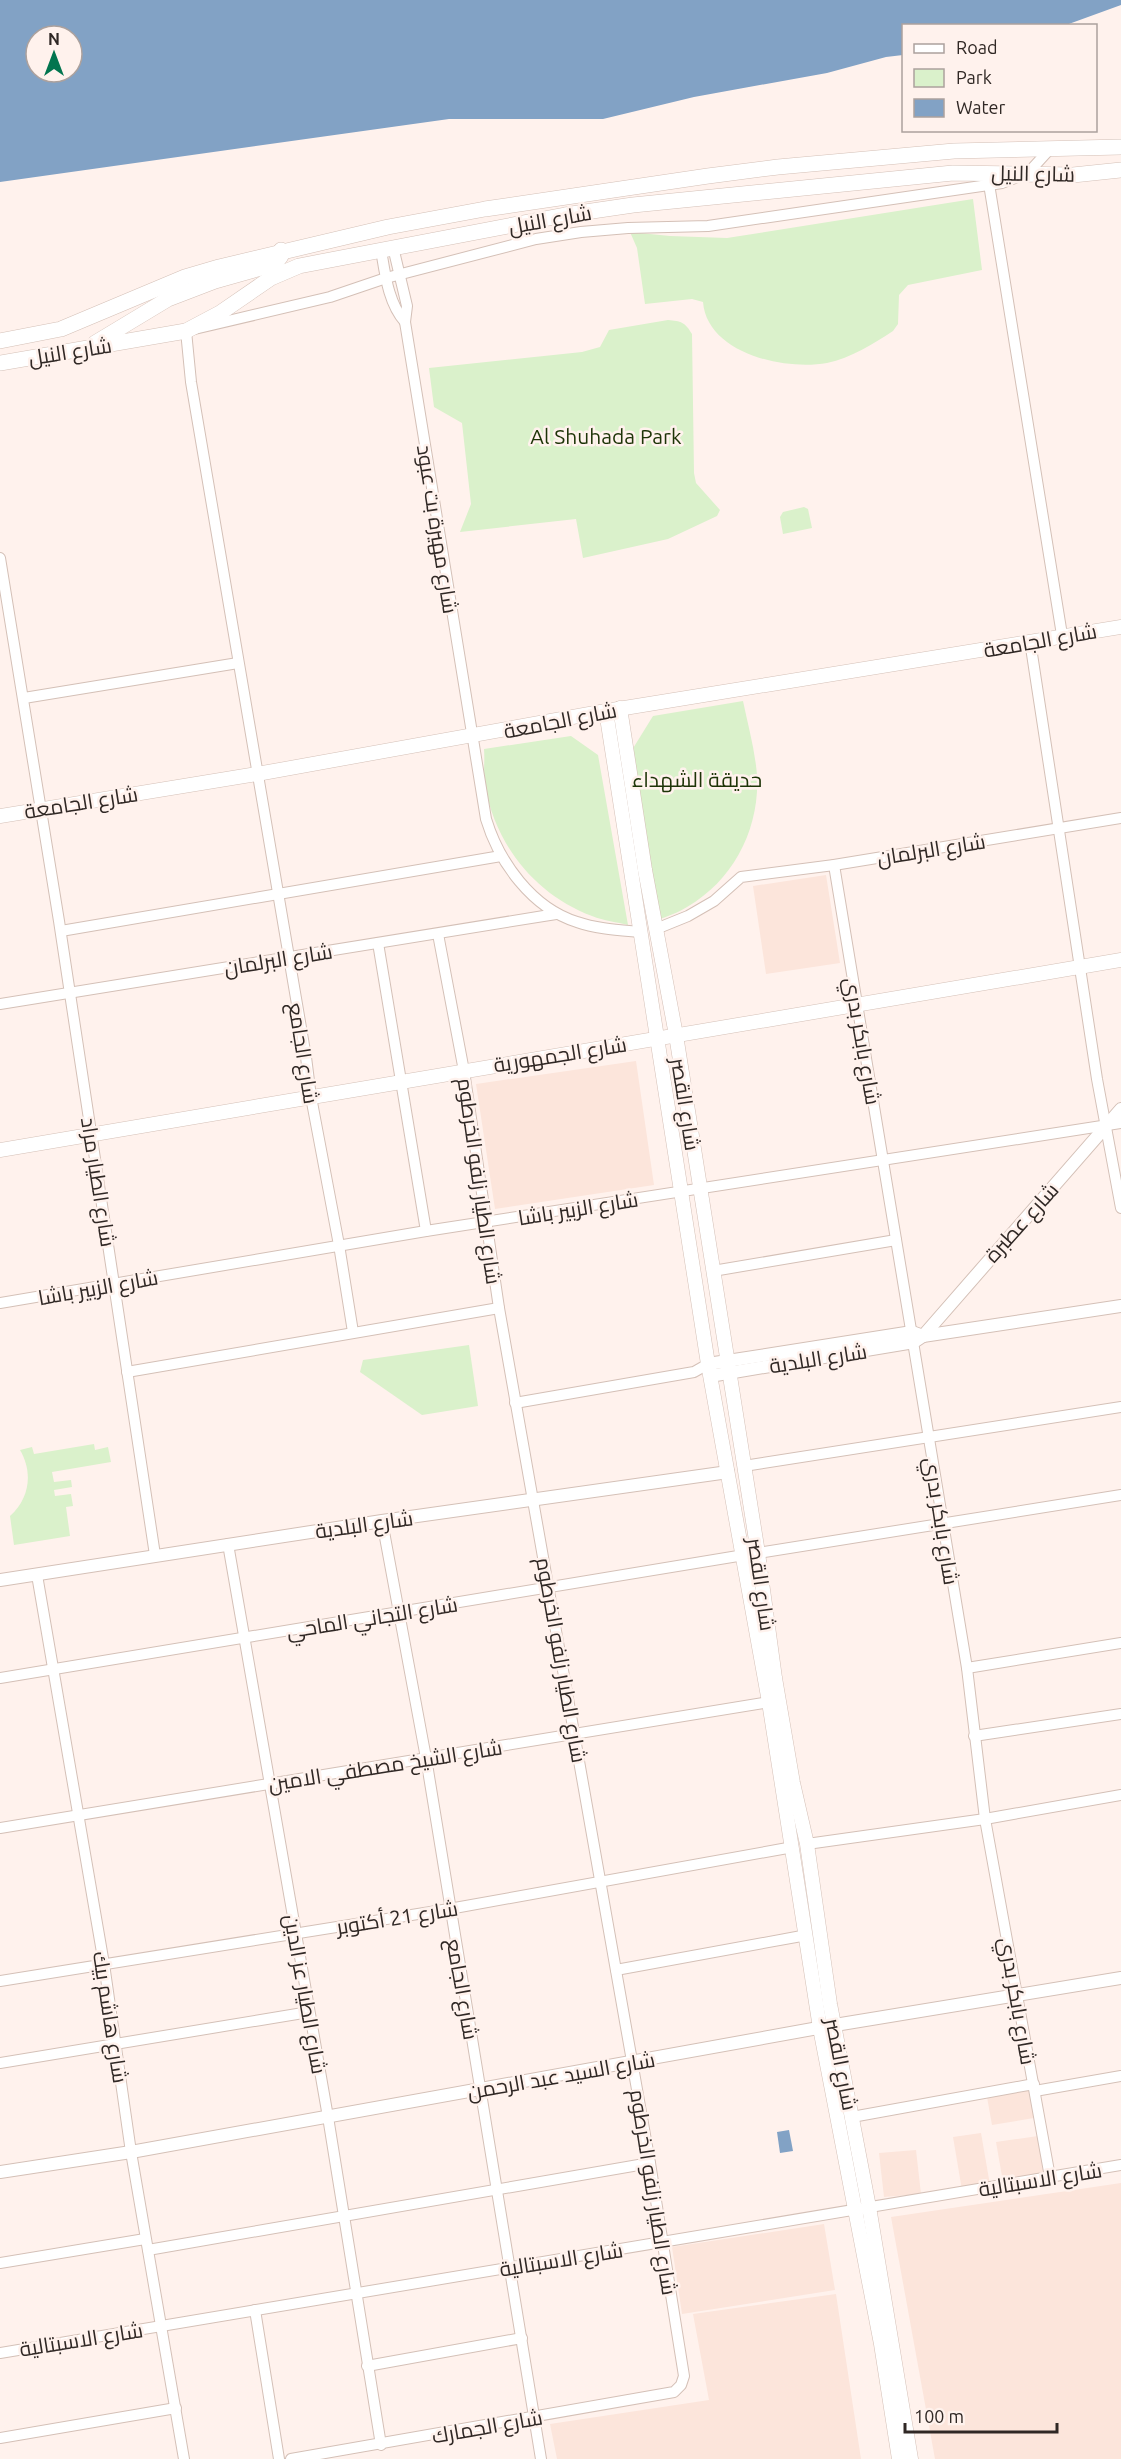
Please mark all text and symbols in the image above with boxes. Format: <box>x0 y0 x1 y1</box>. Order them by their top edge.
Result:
north arrow <box>24 24 84 84</box>
legend <box>902 24 1097 132</box>
text: N <box>48 30 60 48</box>
text: Road <box>956 37 998 57</box>
text: Park <box>956 67 992 87</box>
text: Water <box>956 97 1006 117</box>
street label: شارع النيل <box>991 160 1075 189</box>
street label: شارع النيل <box>507 200 594 241</box>
street label: شارع النيل <box>27 333 114 372</box>
park label: Al Shuhada Park <box>530 424 682 448</box>
street label: شارع مهيرة بت عبود <box>410 443 463 616</box>
street label: شارع الجامعة <box>981 618 1099 665</box>
street label: شارع الجامعة <box>501 697 619 746</box>
park label: حديقة الشهداء <box>632 767 762 793</box>
street label: شارع الجامعة <box>22 781 140 826</box>
street label: شارع البرلمان <box>875 829 987 872</box>
street label: شارع البرلمان <box>222 939 334 982</box>
street label: شارع بابكر بدري <box>835 975 886 1107</box>
street label: شارع الجامع <box>281 1000 324 1106</box>
street label: شارع الجمهورية <box>492 1032 629 1079</box>
street label: شارع القصر <box>664 1055 705 1153</box>
street label: شارع الطيار زلفو الخرطوم <box>451 1076 506 1286</box>
street label: شارع الطيار مراد <box>74 1115 121 1249</box>
street label: شارع عطبرة <box>979 1177 1065 1269</box>
street label: شارع الزبير باشا <box>516 1187 640 1232</box>
street label: شارع الزبير باشا <box>36 1265 160 1312</box>
street label: شارع البلدية <box>767 1338 869 1381</box>
street label: شارع بابكر بدري <box>915 1455 964 1587</box>
street label: شارع البلدية <box>314 1505 415 1546</box>
street label: شارع القصر <box>740 1535 780 1633</box>
street label: شارع الطيار زلفو الخرطوم <box>529 1555 592 1765</box>
street label: شارع التجاني الماحي <box>285 1592 460 1647</box>
street label: شارع الشيخ مصطفي الامين <box>266 1735 504 1800</box>
street label: شارع 21 أكتوبر <box>333 1896 460 1942</box>
street label: شارع الطيار عز الدين <box>277 1912 332 2076</box>
street label: شارع بابكر بدري <box>990 1935 1041 2067</box>
street label: شارع الجامع <box>439 1936 484 2042</box>
street label: شارع هاشم بيك <box>86 1949 133 2085</box>
street label: شارع القصر <box>818 2015 863 2113</box>
street label: شارع السيد عبد الرحمن <box>465 2047 657 2106</box>
street label: شارع الطيار زلفو الخرطوم <box>623 2087 682 2297</box>
street label: شارع الاسبتالية <box>977 2157 1104 2204</box>
street label: شارع الاسبتالية <box>498 2237 625 2284</box>
street label: شارع الاسبتالية <box>18 2317 145 2364</box>
scale bar <box>905 2396 1056 2434</box>
street label: شارع الجمارك <box>430 2404 545 2450</box>
text: 100 m <box>914 2406 964 2426</box>

